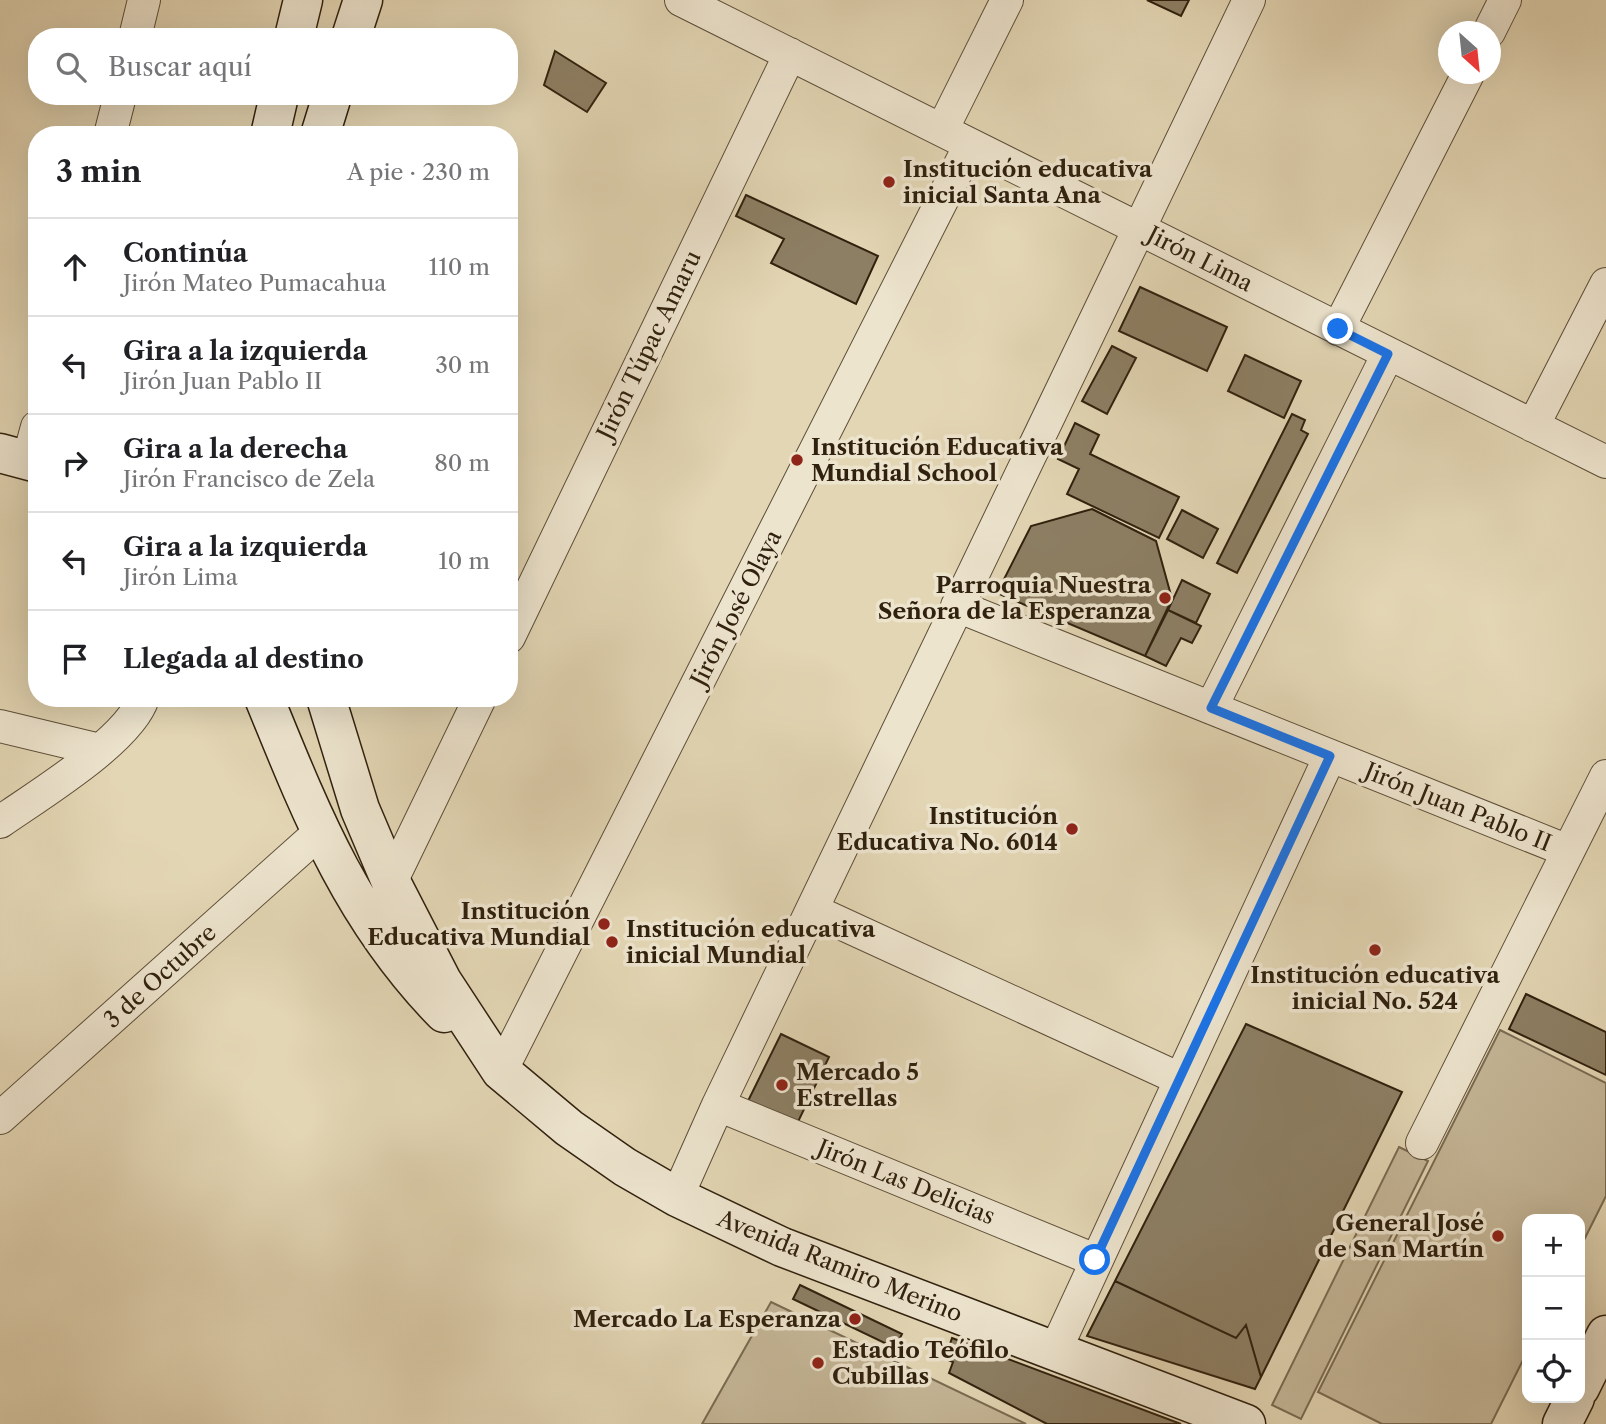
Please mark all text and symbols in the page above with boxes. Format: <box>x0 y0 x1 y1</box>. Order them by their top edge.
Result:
north arrow <box>1438 21 1501 84</box>
search box <box>28 28 518 105</box>
icon: search <box>52 48 90 86</box>
text: Buscar aquí <box>108 51 252 83</box>
text: 3 min <box>56 153 142 190</box>
place label: Institución educativa inicial Santa Ana <box>903 155 1153 209</box>
text: A pie · 230 m <box>347 158 490 186</box>
marker: Institución educativa inicial Santa Ana <box>881 174 897 190</box>
street label: Jirón Lima <box>1140 219 1258 298</box>
text: Continúa <box>123 237 248 269</box>
street label: Jirón Túpac Amaru <box>590 246 707 447</box>
icon: ahead <box>56 248 94 286</box>
text: 110 m <box>429 253 490 281</box>
text: Jirón Mateo Pumacahua <box>123 269 386 297</box>
route end <box>1322 313 1353 344</box>
text: Gira a la izquierda <box>123 335 368 367</box>
icon: left <box>56 346 94 384</box>
text: 30 m <box>435 351 490 379</box>
text: Jirón Juan Pablo II <box>123 367 322 395</box>
text: Gira a la derecha <box>123 433 348 465</box>
place label: Institución Educativa Mundial School <box>811 433 1064 487</box>
icon: right <box>56 444 94 482</box>
text: 80 m <box>434 449 490 477</box>
marker: Institución Educativa Mundial School <box>789 452 805 468</box>
text: Jirón Francisco de Zela <box>123 465 375 493</box>
street label: Jirón José Olaya <box>683 524 788 694</box>
text: Gira a la izquierda <box>123 531 368 563</box>
icon: left <box>56 542 94 580</box>
text: 10 m <box>438 547 490 575</box>
text: Jirón Lima <box>123 563 238 591</box>
place label: Parroquia Nuestra Señora de la Esperanza <box>878 571 1152 625</box>
marker: Parroquia Nuestra Señora de la Esperanza <box>1157 590 1173 606</box>
icon: arrive <box>56 640 94 678</box>
text: Llegada al destino <box>123 643 364 675</box>
street label: Jirón Juan Pablo II <box>1358 756 1556 857</box>
place label: Institución Educativa No. 6014 <box>837 802 1058 856</box>
marker: Institución Educativa No. 6014 <box>1064 821 1080 837</box>
place label: Institución Educativa Mundial <box>367 897 590 951</box>
place label: Institución educativa inicial Mundial <box>626 915 876 969</box>
marker: Institución Educativa Mundial <box>596 916 612 932</box>
street label: 3 de Octubre <box>98 918 222 1034</box>
marker: Institución educativa inicial Mundial <box>604 934 620 950</box>
marker: Institución educativa inicial No. 524 <box>1367 942 1383 958</box>
place label: Institución educativa inicial No. 524 <box>1250 961 1500 1015</box>
place label: Mercado 5 Estrellas <box>796 1058 919 1112</box>
marker: Mercado 5 Estrellas <box>774 1077 790 1093</box>
street label: Jirón Las Delicias <box>810 1132 999 1230</box>
street label: Avenida Ramiro Merino <box>713 1204 966 1328</box>
place label: General José de San Martín <box>1318 1209 1484 1263</box>
map controls <box>1522 1214 1585 1403</box>
button: + <box>1522 1214 1585 1277</box>
marker: General José de San Martín <box>1490 1228 1506 1244</box>
route start <box>1079 1244 1110 1275</box>
button: − <box>1522 1277 1585 1340</box>
place label: Mercado La Esperanza <box>573 1305 842 1333</box>
marker: Mercado La Esperanza <box>847 1311 863 1327</box>
place label: Estadio Teófilo Cubillas <box>832 1336 1009 1390</box>
button: locate <box>1522 1340 1585 1403</box>
marker: Estadio Teófilo Cubillas <box>810 1355 826 1371</box>

